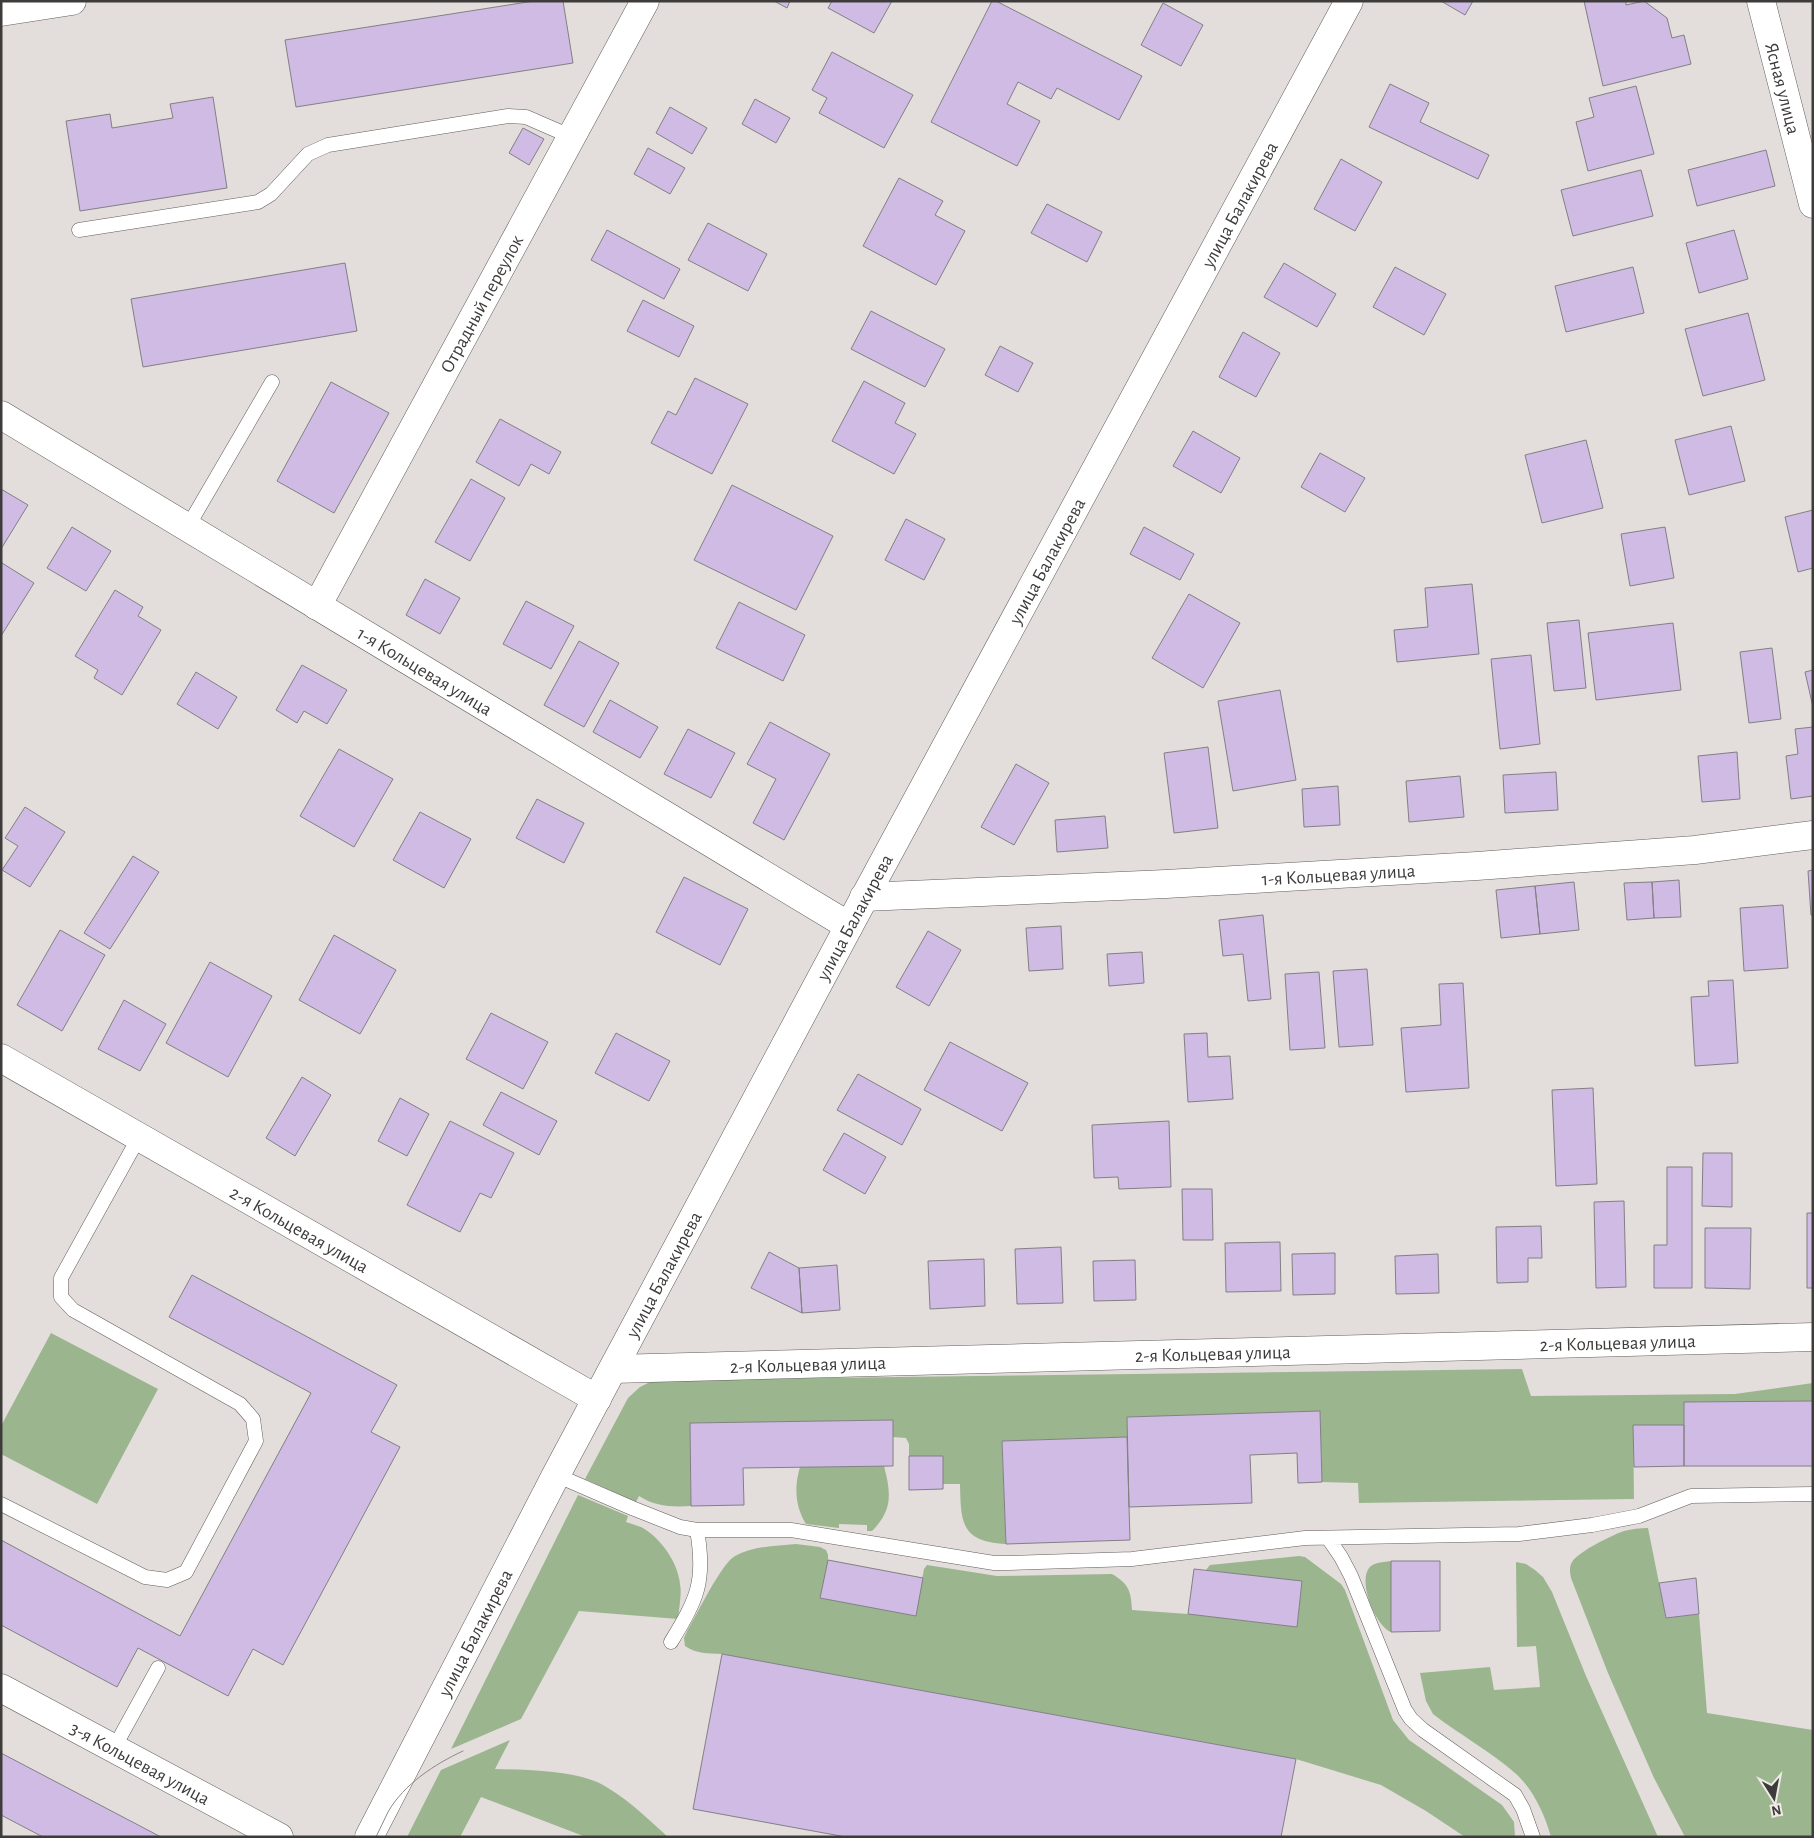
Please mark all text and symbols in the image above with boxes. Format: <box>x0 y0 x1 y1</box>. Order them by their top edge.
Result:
street label: Ясная улица <box>1761 41 1803 137</box>
street label: улица Балакирева <box>1198 139 1282 272</box>
street label: Отрадный переулок <box>437 232 527 376</box>
street label: улица Балакирева <box>1006 495 1090 628</box>
street label: 1-я Кольцевая улица <box>353 624 495 720</box>
street label: улица Балакирева <box>813 851 897 985</box>
street label: 1-я Кольцевая улица <box>1261 862 1416 889</box>
street label: 2-я Кольцевая улица <box>226 1183 372 1277</box>
street label: улица Балакирева <box>623 1208 706 1342</box>
street label: 2-я Кольцевая улица <box>1539 1332 1696 1355</box>
street label: 2-я Кольцевая улица <box>1135 1343 1291 1366</box>
street label: 2-я Кольцевая улица <box>730 1354 887 1377</box>
street label: улица Балакирева <box>435 1566 517 1701</box>
street label: 3-я Кольцевая улица <box>67 1719 213 1809</box>
north arrow <box>1749 1773 1799 1823</box>
text: N <box>1770 1802 1782 1818</box>

